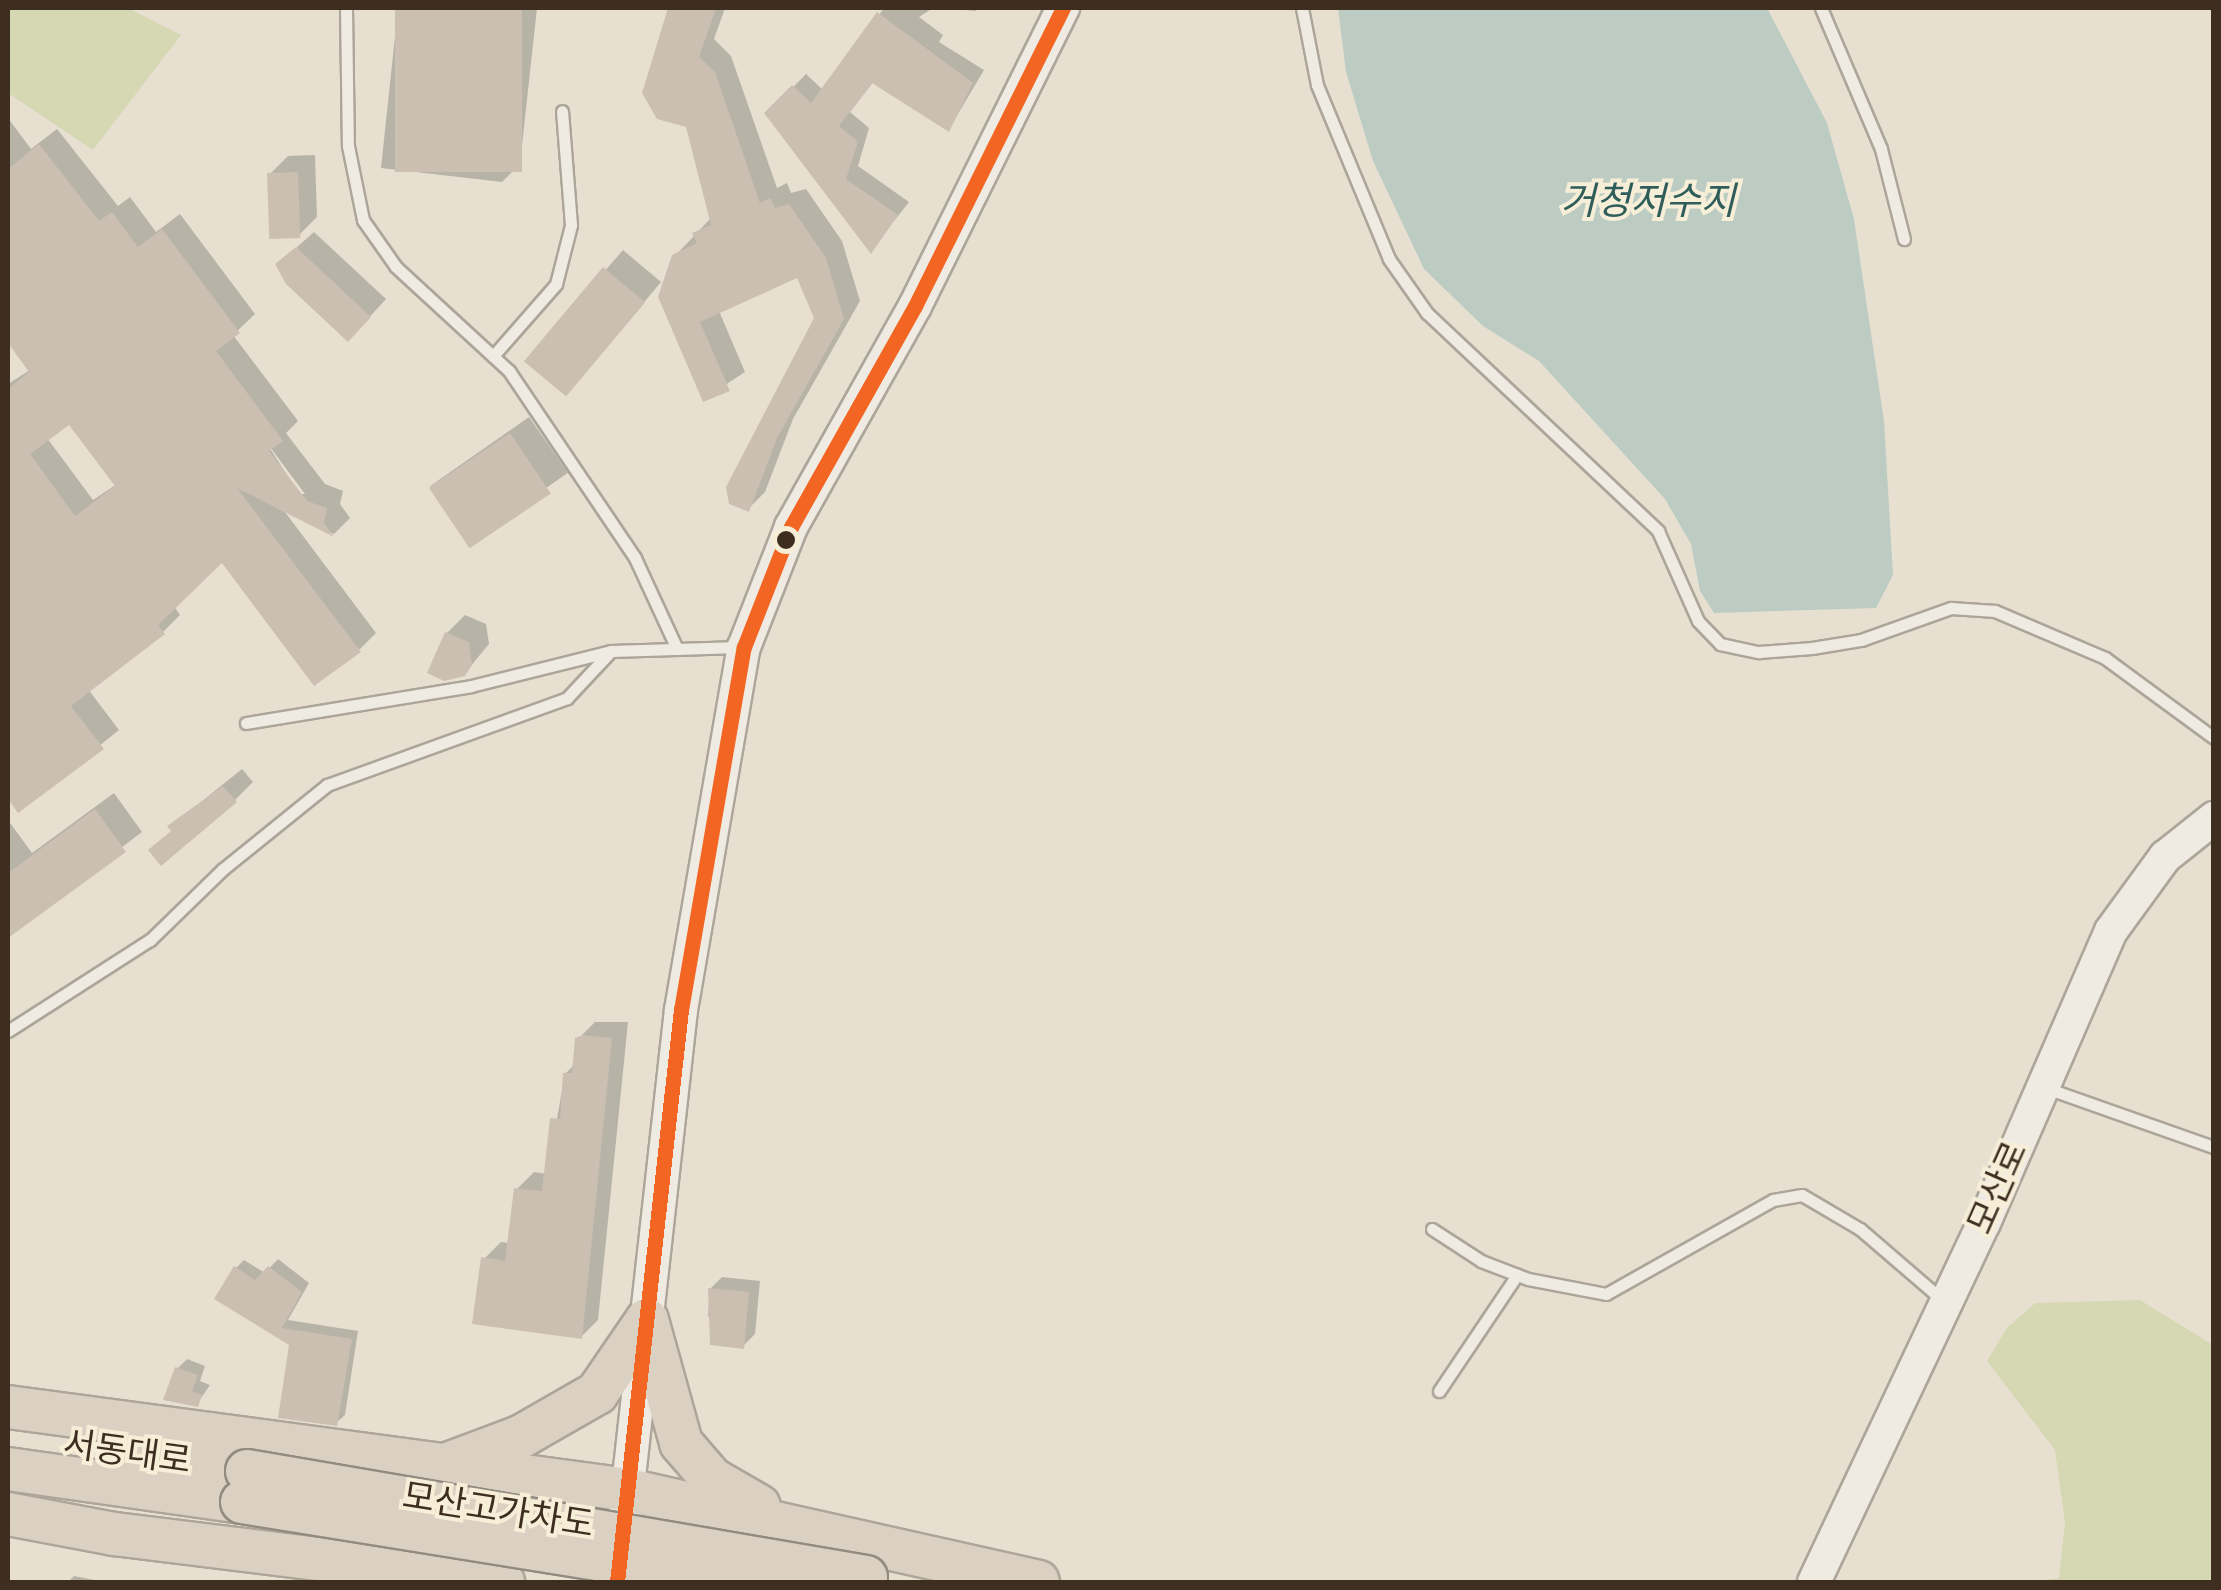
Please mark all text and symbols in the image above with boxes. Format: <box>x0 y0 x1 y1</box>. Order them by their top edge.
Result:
water label: 거청저수지 <box>1561 179 1735 225</box>
unlabelled marker <box>776 530 796 550</box>
street label: 모산로 <box>1959 1135 2037 1241</box>
street label: 서동대로 <box>60 1423 194 1483</box>
street label: 모산고가차도 <box>399 1475 597 1547</box>

